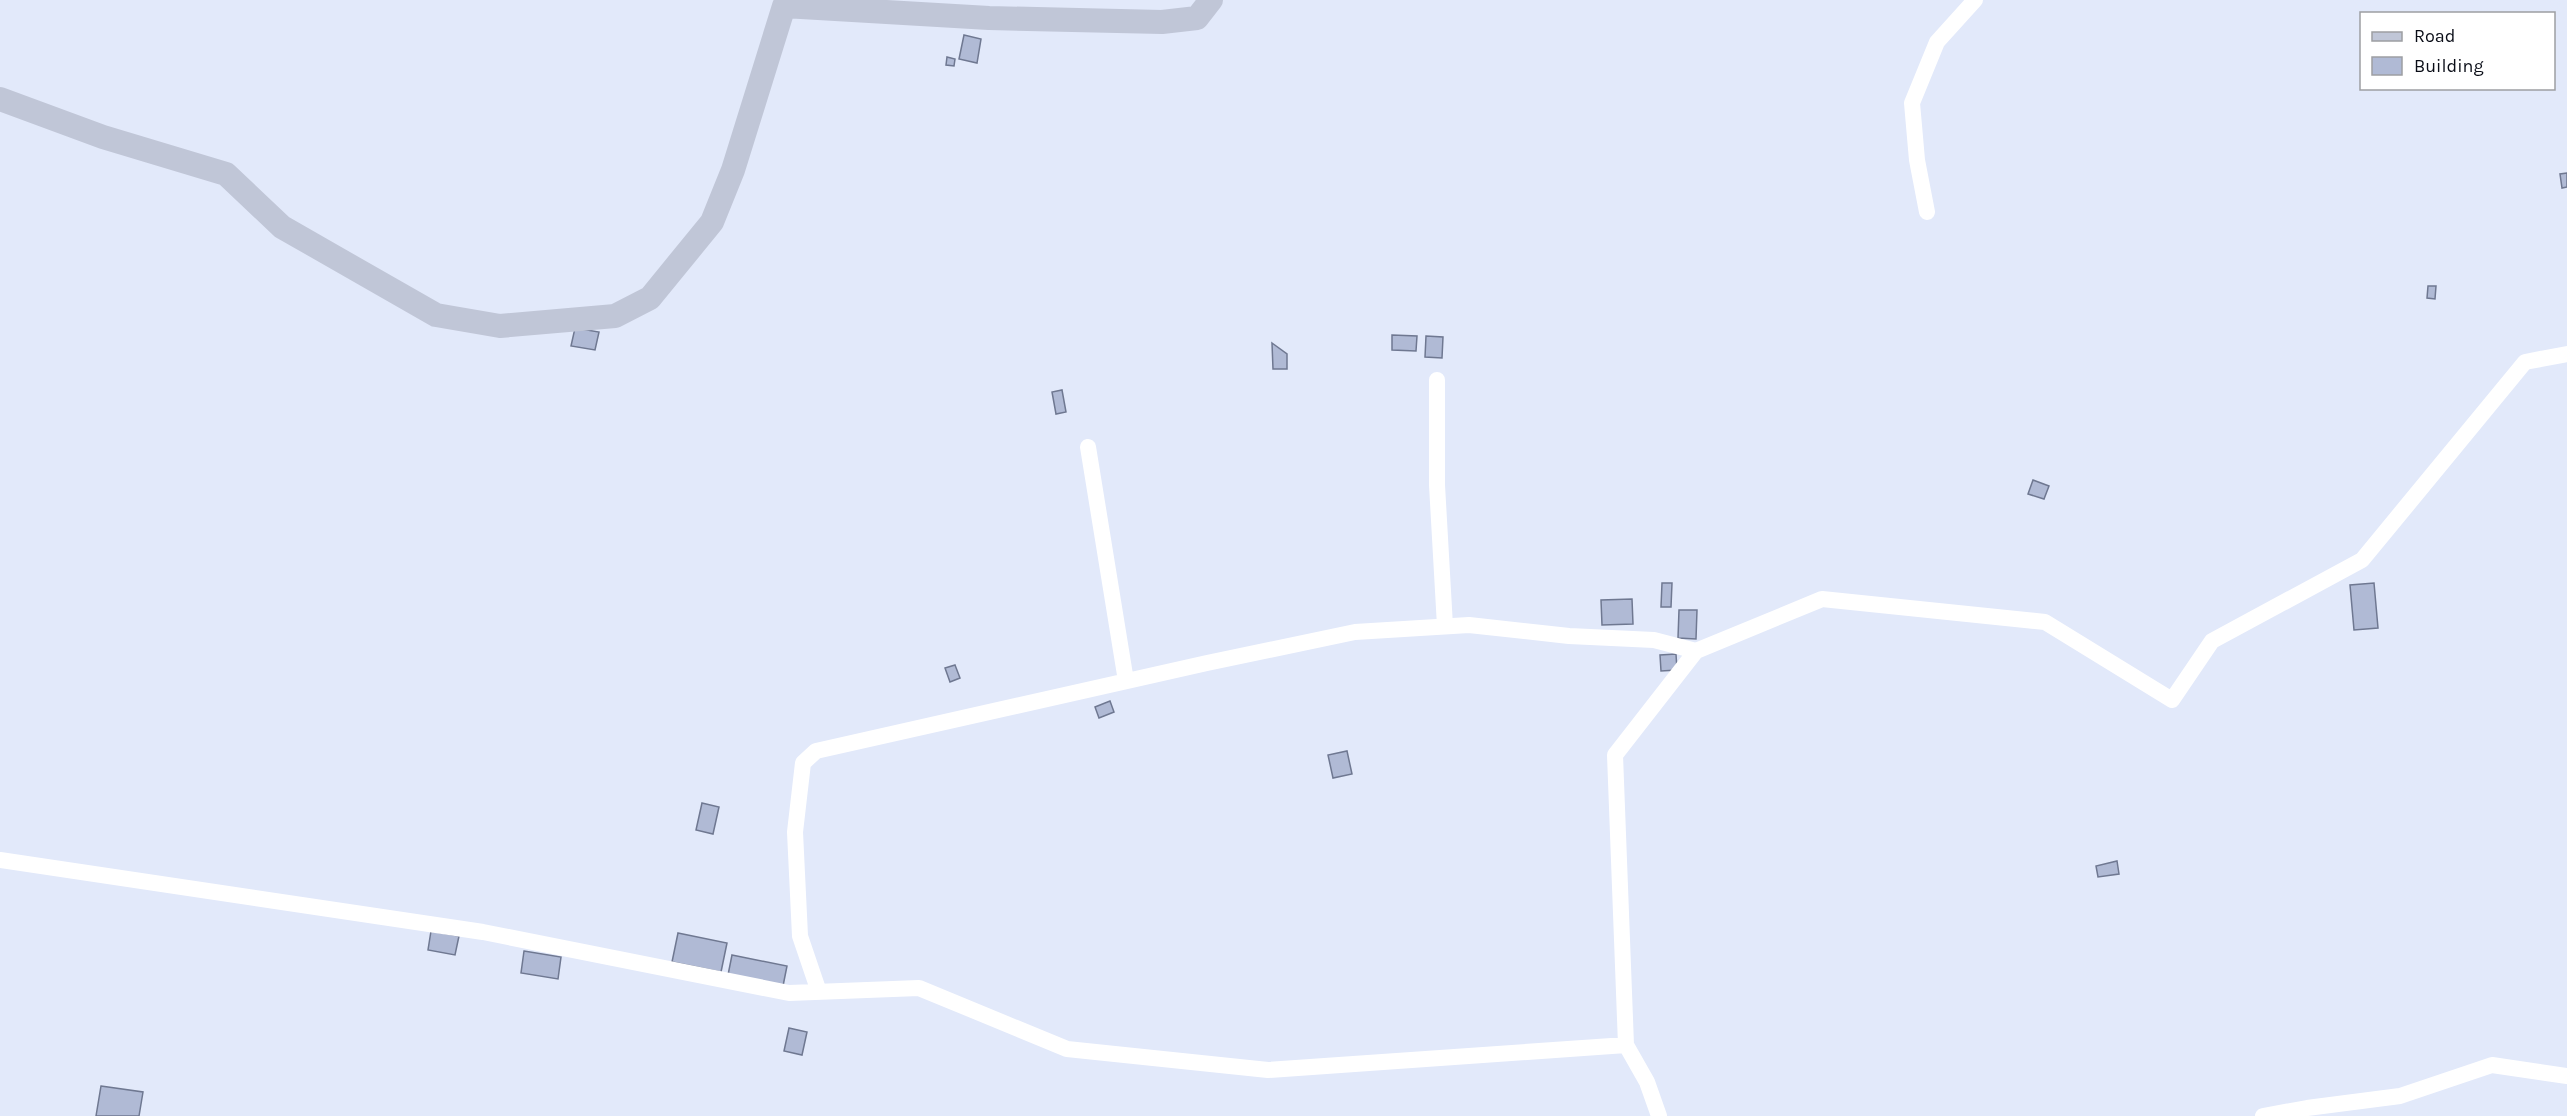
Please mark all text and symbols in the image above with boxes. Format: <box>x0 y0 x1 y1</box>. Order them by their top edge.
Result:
legend <box>2360 12 2555 90</box>
text: Road <box>2414 25 2455 47</box>
text: Building <box>2414 55 2484 77</box>

